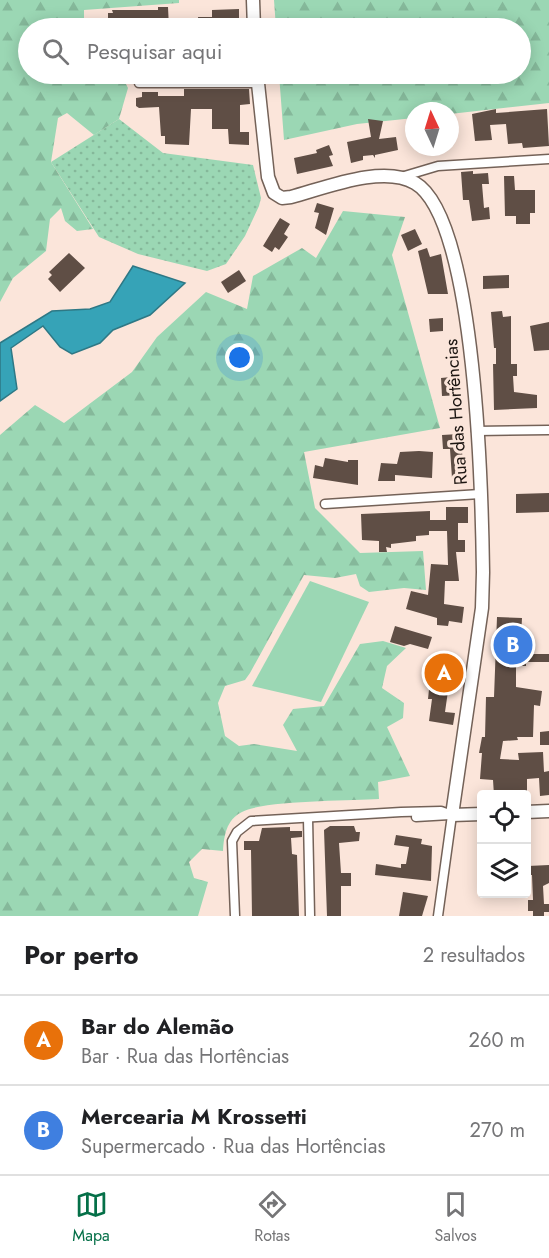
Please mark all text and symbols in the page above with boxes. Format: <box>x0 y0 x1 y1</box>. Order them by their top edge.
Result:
search box <box>18 18 531 84</box>
icon: search <box>39 35 72 68</box>
text: Pesquisar aqui <box>87 35 222 67</box>
north arrow <box>405 102 459 156</box>
street label: Rua das Hortências <box>438 338 474 486</box>
your location <box>225 343 254 372</box>
pin: B <box>494 622 532 668</box>
pin: A <box>424 650 464 696</box>
map controls <box>477 790 531 898</box>
button: locate <box>477 790 531 844</box>
button: layers <box>477 844 531 898</box>
text: Por perto <box>24 936 138 974</box>
text: 2 resultados <box>423 941 525 970</box>
text: Bar do Alemão <box>81 1010 234 1042</box>
text: A <box>36 1026 51 1055</box>
text: 260 m <box>469 1026 525 1055</box>
text: Bar · Rua das Hortências <box>81 1042 289 1071</box>
text: Mercearia M Krossetti <box>81 1100 307 1132</box>
text: B <box>37 1116 50 1145</box>
text: 270 m <box>470 1116 525 1145</box>
text: Supermercado · Rua das Hortências <box>81 1132 386 1161</box>
tab: Mapa <box>72 1188 110 1247</box>
tab: Rotas <box>254 1188 290 1247</box>
tab: Salvos <box>435 1188 477 1247</box>

